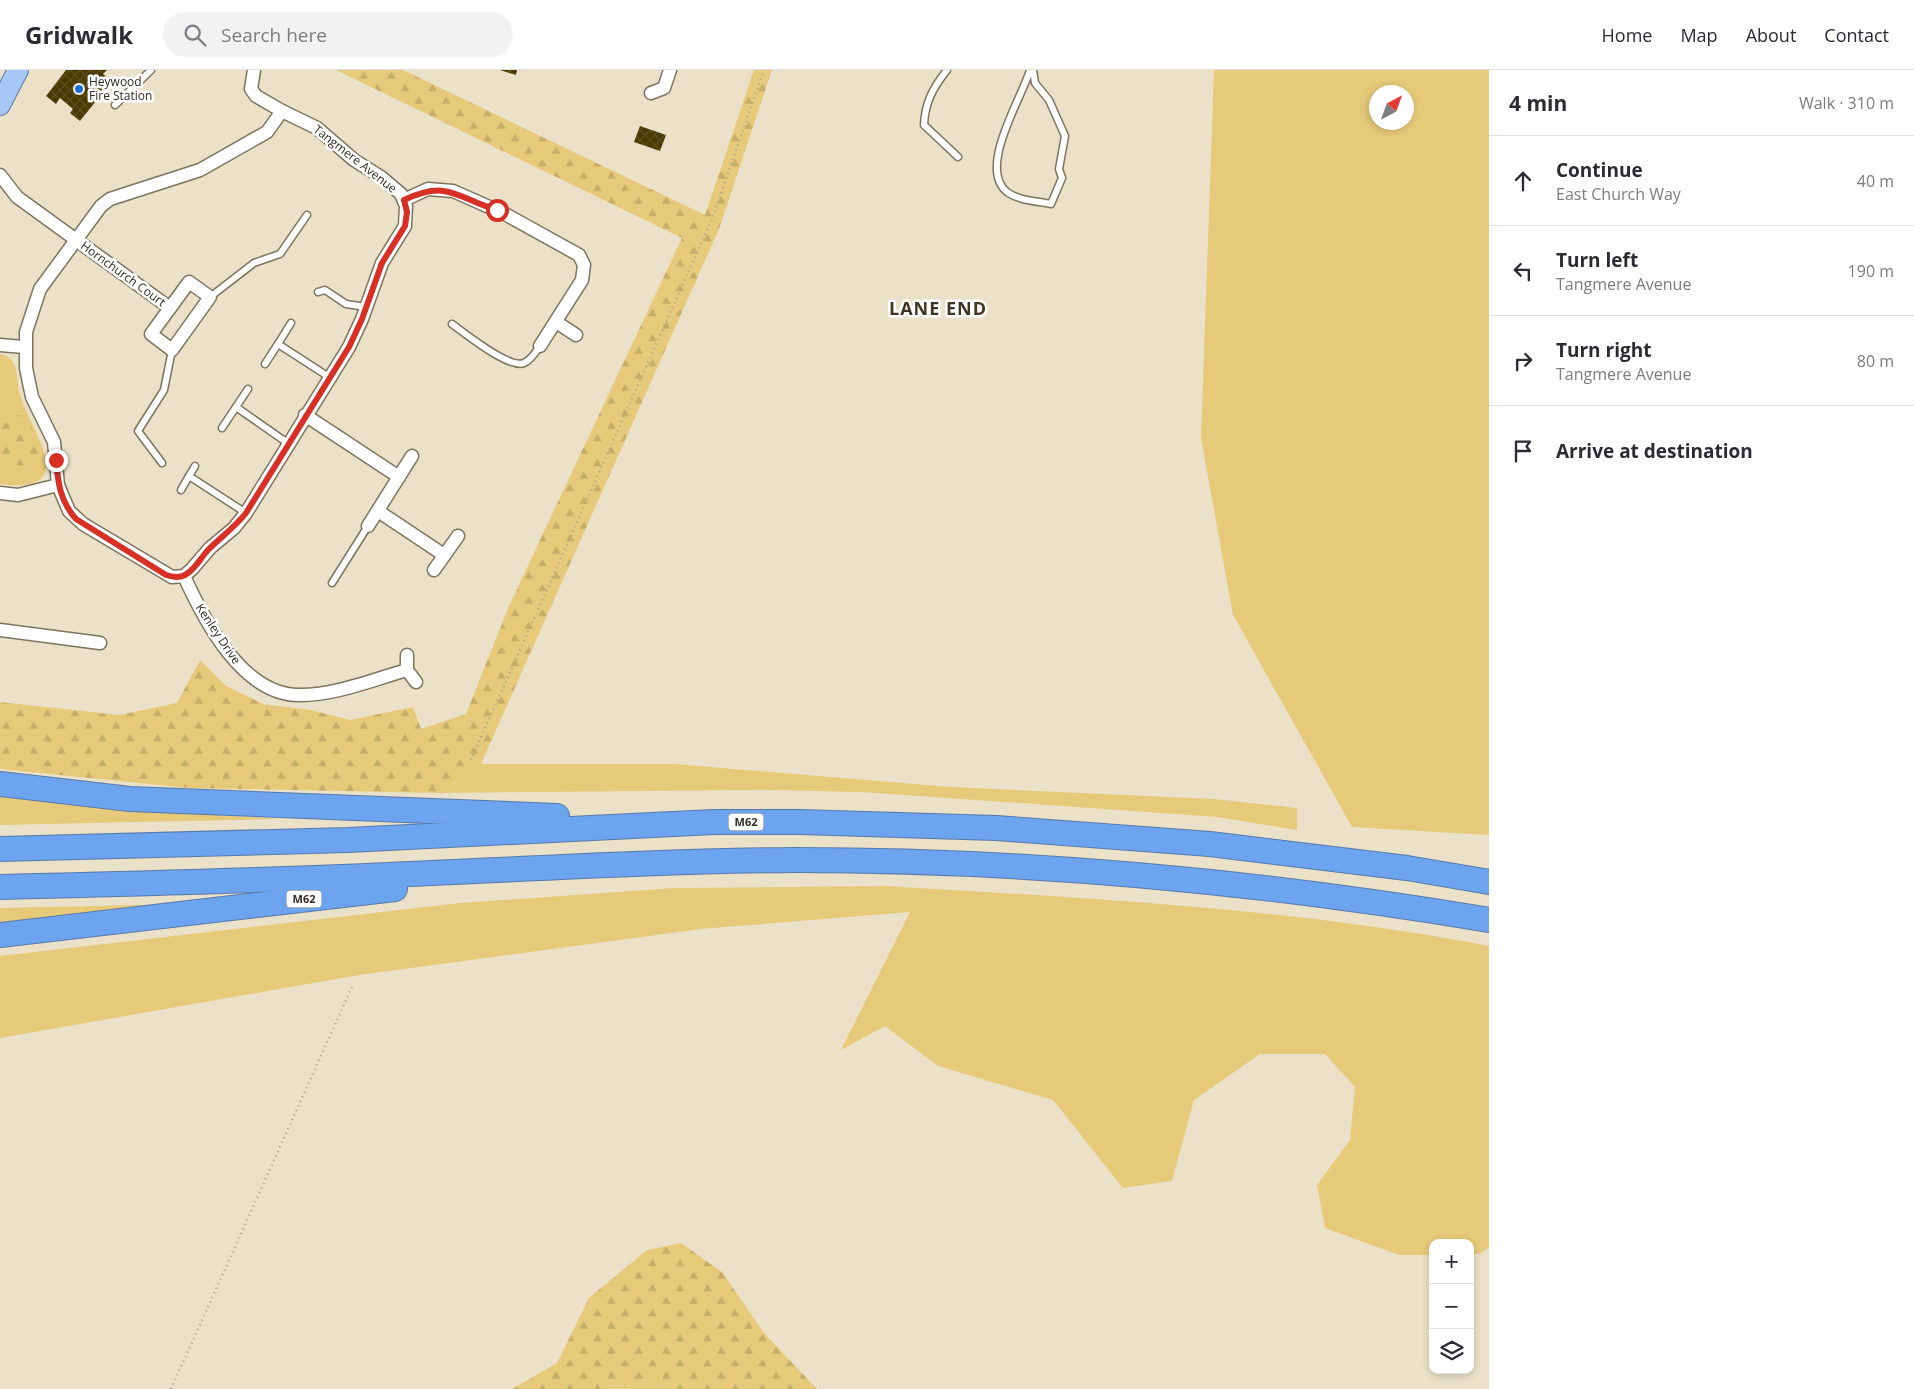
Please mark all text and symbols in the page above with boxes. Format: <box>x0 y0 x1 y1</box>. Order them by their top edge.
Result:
search box <box>163 12 513 57</box>
text: Gridwalk <box>25 18 133 51</box>
icon: search <box>181 21 209 49</box>
text: Search here <box>221 22 327 48</box>
text: Home <box>1602 23 1652 47</box>
text: Map <box>1680 23 1718 47</box>
text: About <box>1746 23 1796 47</box>
text: Contact <box>1824 23 1889 47</box>
place label: Heywood Fire Station <box>89 73 152 104</box>
marker: Heywood Fire Station <box>73 83 85 95</box>
north arrow <box>1369 85 1414 130</box>
text: 4 min <box>1509 89 1567 117</box>
text: Walk · 310 m <box>1799 92 1894 114</box>
street label: Tangmere Avenue <box>310 121 401 197</box>
text: Continue <box>1556 157 1643 183</box>
icon: ahead <box>1509 167 1537 195</box>
text: 40 m <box>1857 170 1894 192</box>
text: East Church Way <box>1556 183 1681 205</box>
route start <box>486 199 509 222</box>
street label: Hornchurch Court <box>77 237 169 310</box>
text: Turn left <box>1556 247 1638 273</box>
icon: left <box>1509 257 1537 285</box>
text: 190 m <box>1848 260 1894 282</box>
text: Tangmere Avenue <box>1556 273 1691 295</box>
district label: LANE END <box>889 296 987 320</box>
text: Turn right <box>1556 337 1651 363</box>
icon: right <box>1509 347 1537 375</box>
text: 80 m <box>1857 350 1894 372</box>
text: Tangmere Avenue <box>1556 363 1691 385</box>
icon: arrive <box>1509 437 1537 465</box>
text: Arrive at destination <box>1556 438 1753 464</box>
route end <box>45 449 68 472</box>
street label: Kenley Drive <box>192 600 245 668</box>
road number: M62 <box>728 814 764 830</box>
road number: M62 <box>286 891 322 908</box>
map controls <box>1429 1239 1474 1374</box>
button: + <box>1429 1239 1474 1284</box>
button: − <box>1429 1284 1474 1329</box>
button: layers <box>1429 1329 1474 1374</box>

